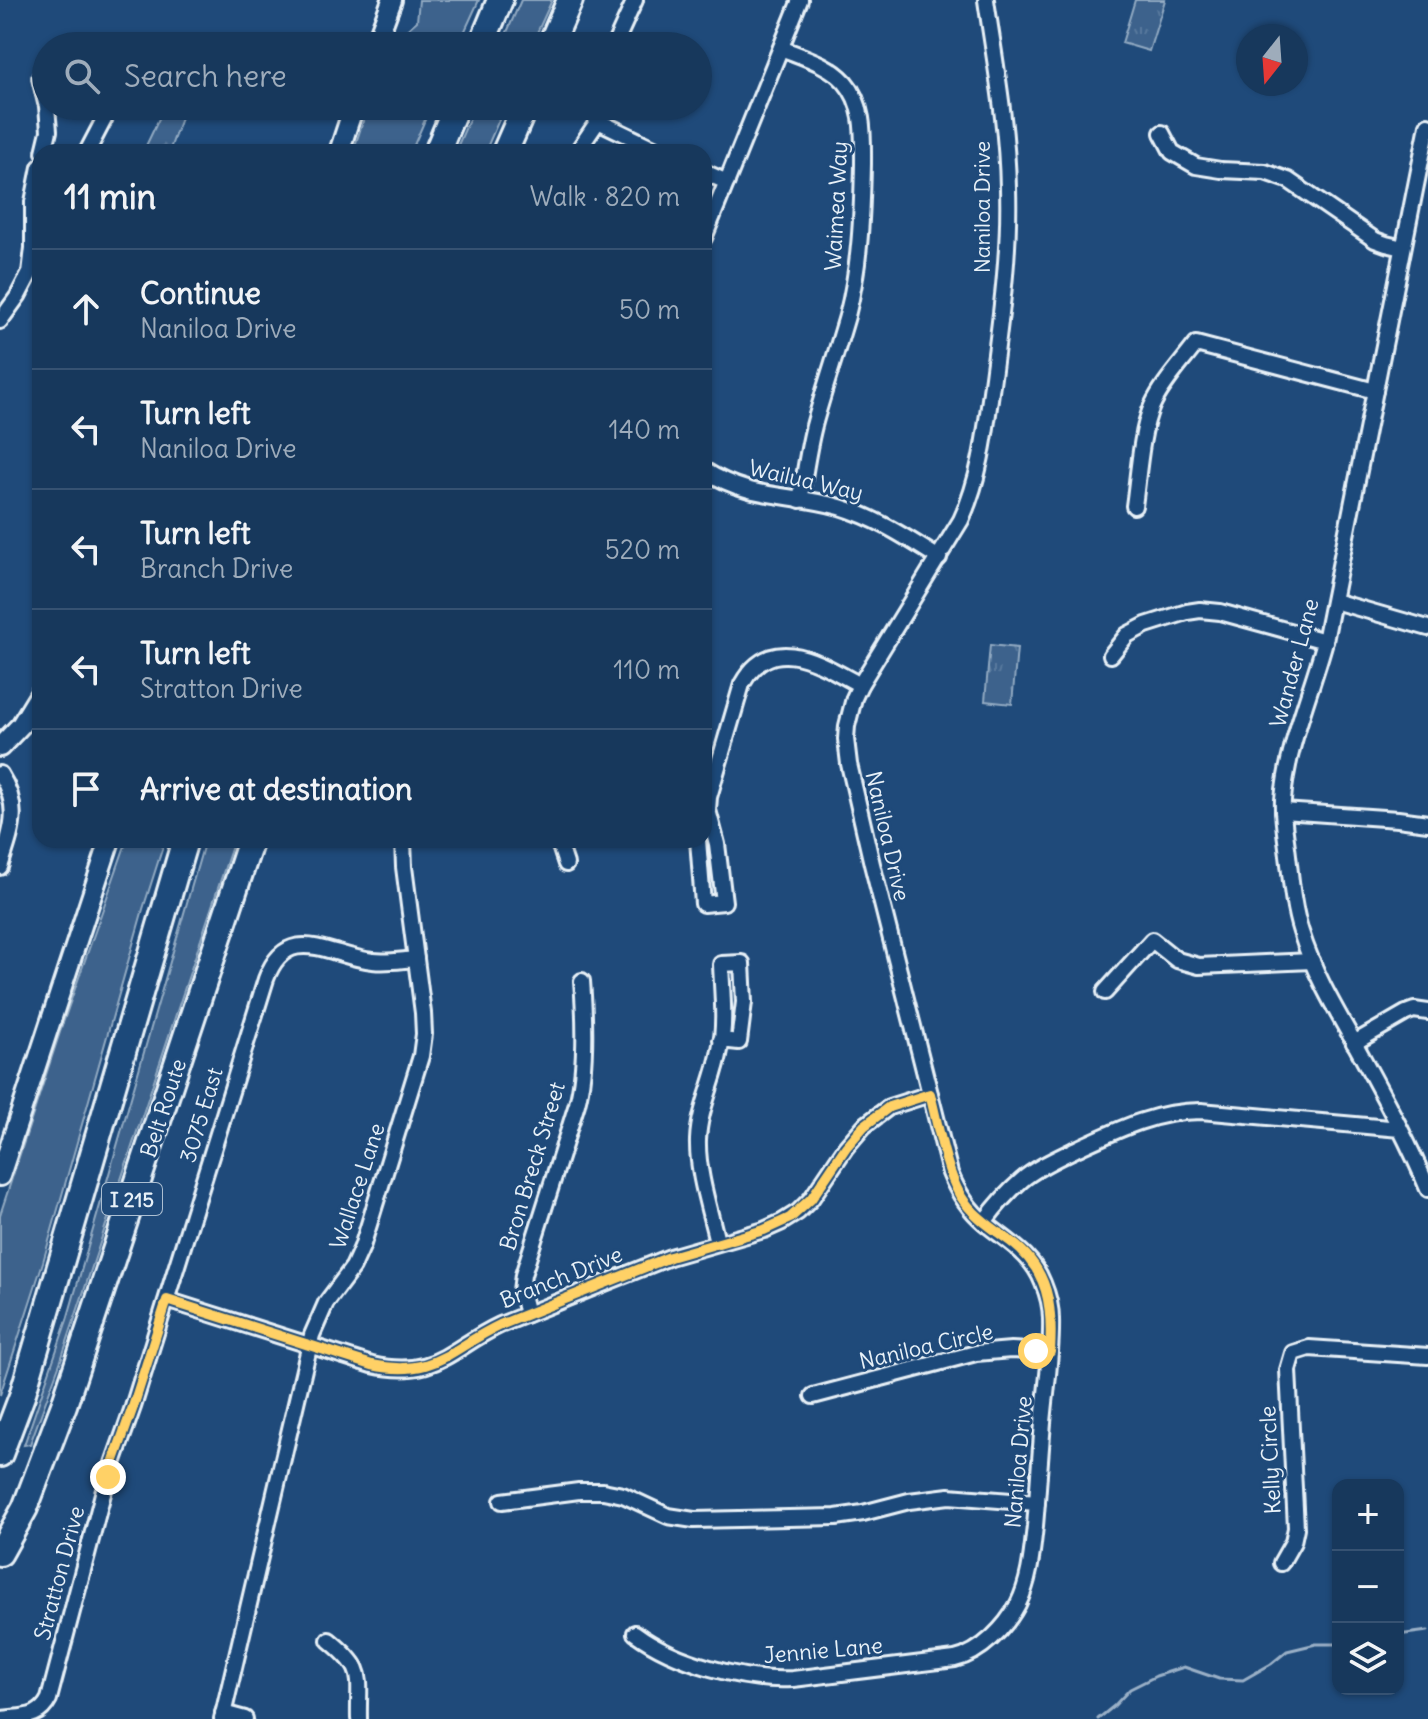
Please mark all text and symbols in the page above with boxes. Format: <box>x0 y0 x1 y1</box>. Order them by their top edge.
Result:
north arrow <box>1236 24 1308 96</box>
search box <box>32 32 712 120</box>
icon: search <box>60 54 104 98</box>
text: Search here <box>124 57 287 95</box>
street label: Waimea Way <box>819 140 853 272</box>
street label: Naniloa Drive <box>968 141 996 273</box>
text: 11 min <box>64 175 156 218</box>
text: Walk · 820 m <box>530 180 680 213</box>
text: Continue <box>140 274 261 312</box>
icon: ahead <box>64 287 108 331</box>
text: 50 m <box>619 293 680 326</box>
text: Naniloa Drive <box>140 312 296 345</box>
text: Turn left <box>140 394 251 432</box>
icon: left <box>64 407 108 451</box>
text: 140 m <box>609 413 680 446</box>
text: Naniloa Drive <box>140 432 296 465</box>
street label: Wailua Way <box>746 453 866 507</box>
text: Turn left <box>140 514 251 552</box>
icon: left <box>64 527 108 571</box>
text: 520 m <box>605 533 680 566</box>
text: Branch Drive <box>140 552 293 585</box>
street label: Wander Lane <box>1263 595 1325 731</box>
text: Turn left <box>140 634 251 672</box>
icon: left <box>64 647 108 691</box>
text: 110 m <box>613 653 680 686</box>
text: Stratton Drive <box>140 672 303 705</box>
icon: arrive <box>64 767 108 811</box>
street label: Naniloa Drive <box>859 768 917 904</box>
text: Arrive at destination <box>140 770 412 808</box>
street label: Belt Route <box>134 1055 192 1161</box>
street label: 3075 East <box>173 1064 229 1166</box>
street label: Bron Breck Street <box>493 1078 571 1254</box>
street label: Wallace Lane <box>323 1119 391 1253</box>
road number: I 215 <box>102 1183 162 1215</box>
street label: Branch Drive <box>496 1240 626 1314</box>
street label: Naniloa Circle <box>856 1317 996 1375</box>
route start <box>1018 1333 1054 1369</box>
street label: Naniloa Drive <box>998 1395 1038 1529</box>
street label: Kelly Circle <box>1253 1405 1287 1515</box>
route end <box>90 1459 126 1495</box>
map controls <box>1332 1479 1404 1695</box>
button: + <box>1332 1479 1404 1551</box>
street label: Stratton Drive <box>28 1503 90 1643</box>
button: − <box>1332 1551 1404 1623</box>
button: layers <box>1332 1623 1404 1695</box>
street label: Jennie Lane <box>762 1631 884 1669</box>

